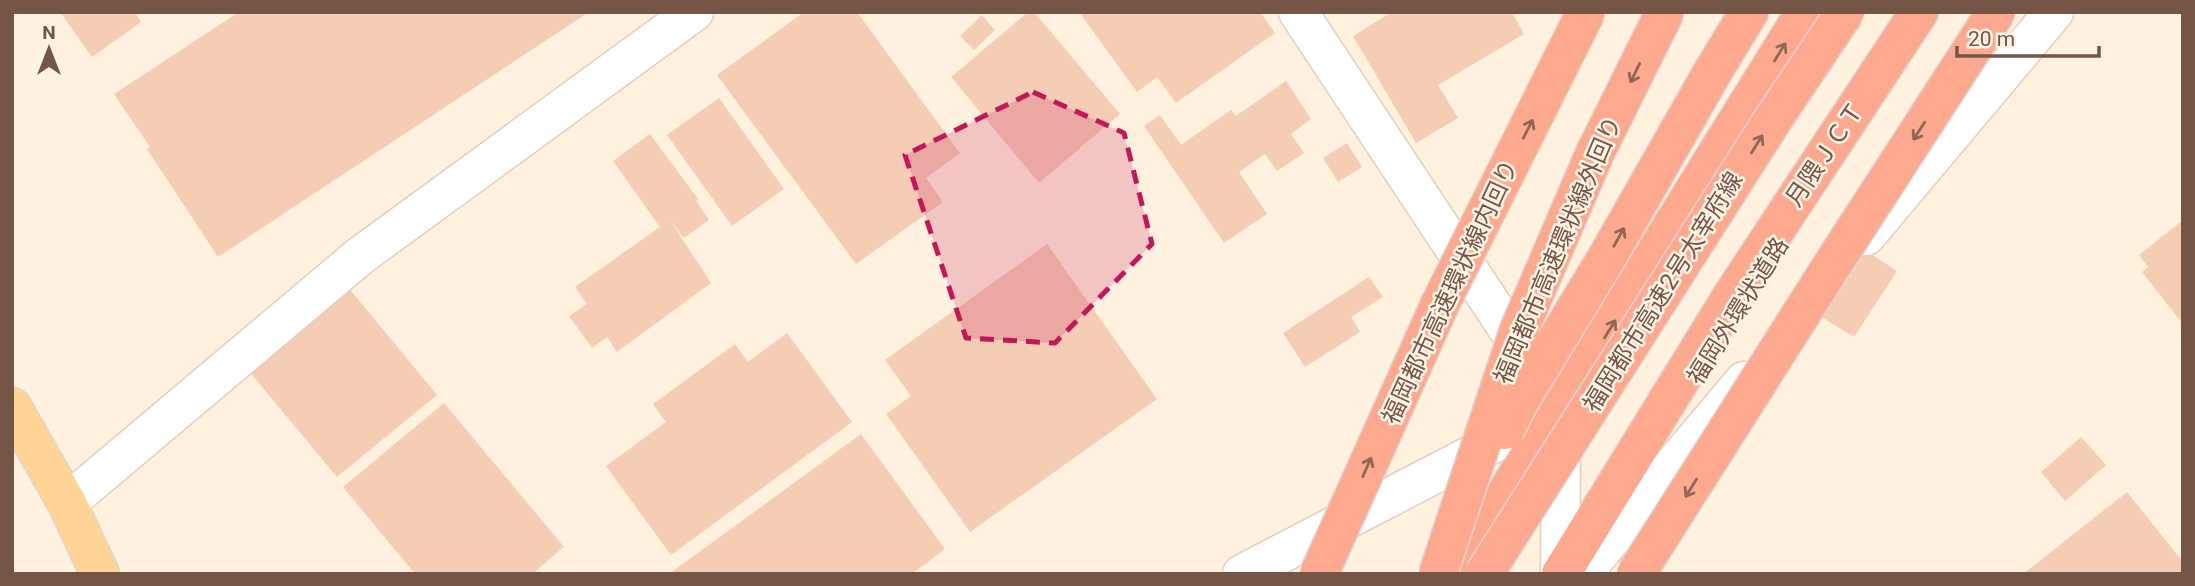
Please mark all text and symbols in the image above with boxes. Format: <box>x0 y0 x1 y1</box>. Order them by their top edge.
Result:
north arrow <box>14 14 84 84</box>
scale bar <box>1957 14 2099 58</box>
text: N <box>42 21 56 44</box>
text: 20 m <box>1968 27 2015 51</box>
one-way arrow <box>1774 42 1788 62</box>
one-way arrow <box>1628 62 1641 83</box>
street label: 月隈ＪＣＴ <box>1780 96 1870 212</box>
street label: 福岡都市高速環状線外回り <box>1489 112 1627 388</box>
one-way arrow <box>1521 119 1535 140</box>
one-way arrow <box>1912 121 1926 140</box>
one-way arrow <box>1750 134 1764 154</box>
street label: 福岡都市高速環状線内回り <box>1376 156 1524 428</box>
street label: 福岡都市高速2号太宰府線 <box>1578 167 1748 417</box>
one-way arrow <box>1613 227 1626 248</box>
street label: 福岡外環状道路 <box>1682 232 1794 390</box>
one-way arrow <box>1603 320 1617 340</box>
one-way arrow <box>1361 457 1374 478</box>
one-way arrow <box>1684 478 1699 497</box>

